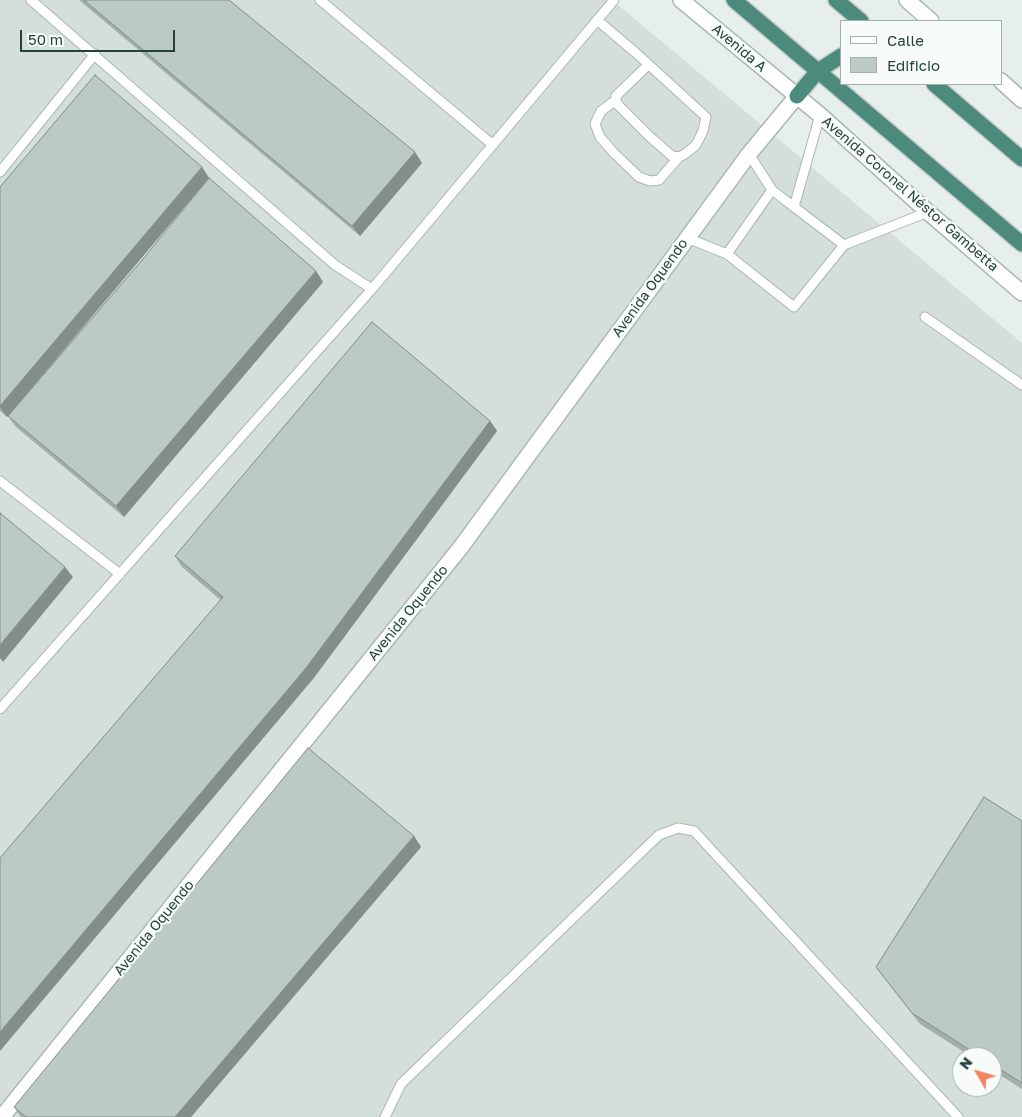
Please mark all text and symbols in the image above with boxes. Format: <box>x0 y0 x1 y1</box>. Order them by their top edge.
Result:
scale bar <box>22 20 178 52</box>
street label: Avenida A <box>708 20 770 76</box>
legend <box>840 20 1002 85</box>
text: 50 m <box>28 30 63 48</box>
text: Calle <box>887 31 924 49</box>
text: Edificio <box>887 56 940 74</box>
street label: Avenida Coronel Néstor Gambetta <box>818 113 1002 275</box>
street label: Avenida Oquendo <box>609 235 691 341</box>
street label: Avenida Oquendo <box>364 562 452 664</box>
street label: Avenida Oquendo <box>110 877 198 979</box>
north arrow <box>952 1047 1002 1097</box>
text: N <box>956 1054 976 1073</box>

